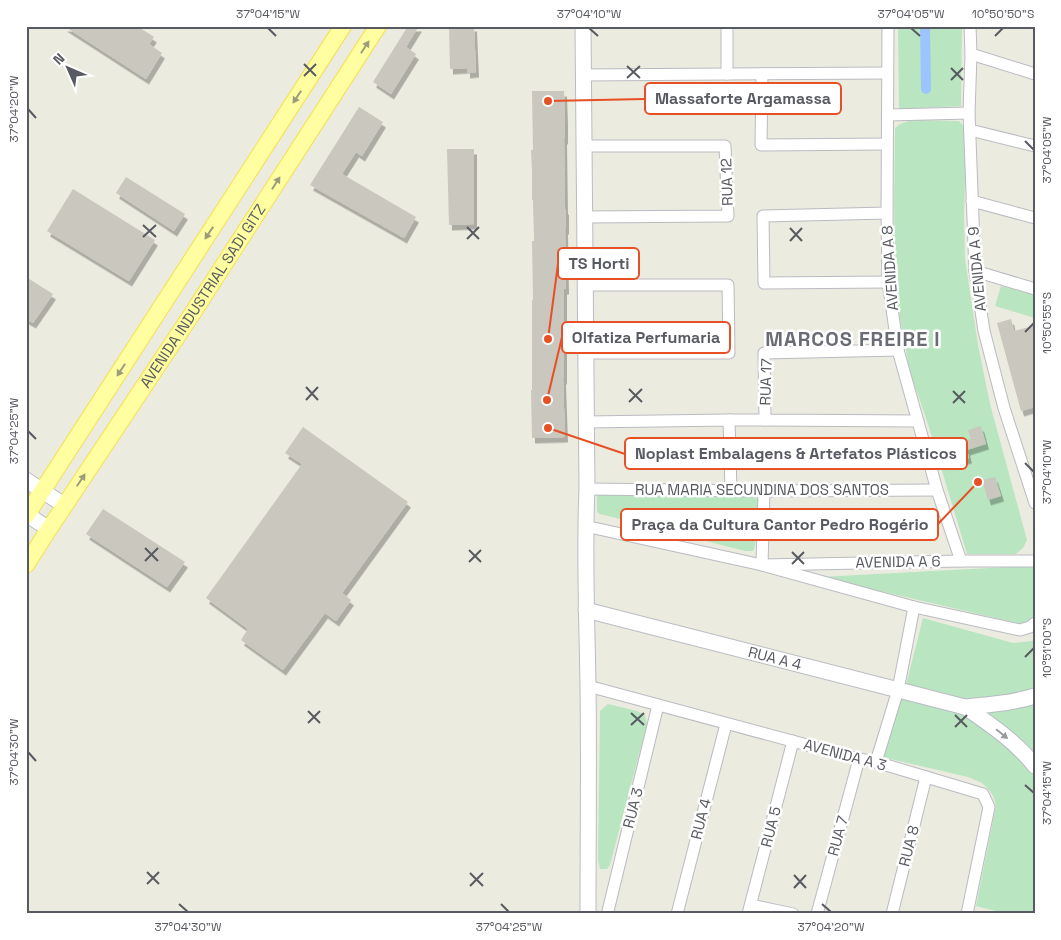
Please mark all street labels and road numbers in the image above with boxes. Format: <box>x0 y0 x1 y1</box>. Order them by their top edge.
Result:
street label: RUA 12 <box>716 158 737 206</box>
street label: AVENIDA INDUSTRIAL SADI GITZ <box>136 200 269 391</box>
street label: AVENIDA A 8 <box>877 225 902 311</box>
street label: AVENIDA A 9 <box>963 226 990 312</box>
street label: RUA 17 <box>755 358 776 406</box>
street label: RUA MARIA SECUNDINA DOS SANTOS <box>635 480 889 499</box>
street label: AVENIDA A 6 <box>855 551 941 572</box>
street label: RUA A 4 <box>746 642 804 674</box>
street label: AVENIDA A 3 <box>802 734 889 775</box>
street label: RUA 3 <box>618 785 647 830</box>
street label: RUA 4 <box>686 796 715 841</box>
street label: RUA 5 <box>756 805 785 849</box>
street label: RUA 7 <box>823 814 852 858</box>
street label: RUA 8 <box>894 823 923 868</box>

